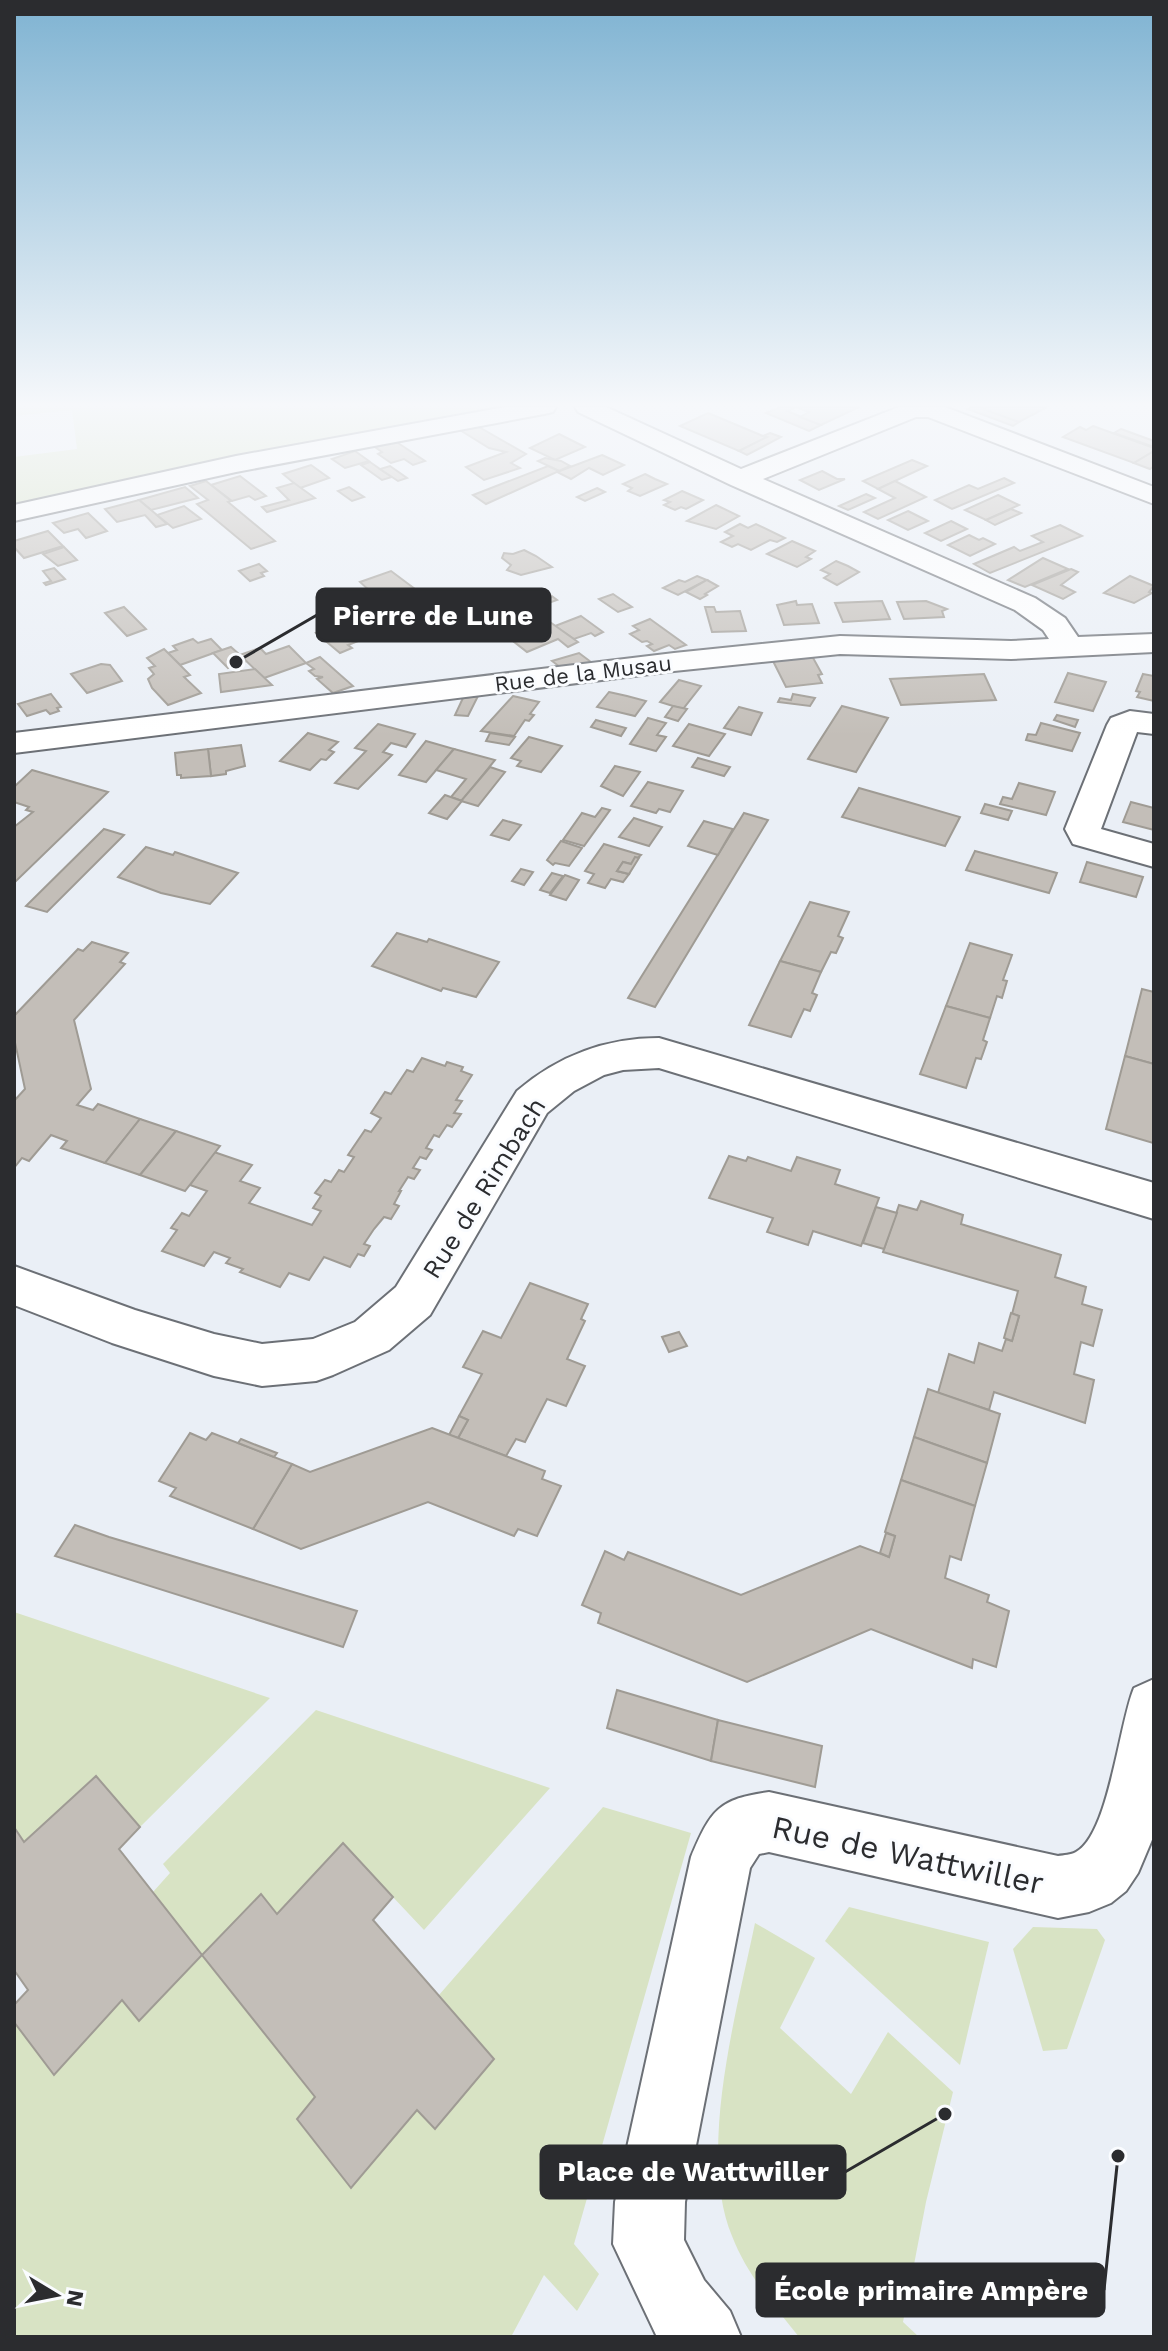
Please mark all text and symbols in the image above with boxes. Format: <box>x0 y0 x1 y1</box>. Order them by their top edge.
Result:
callout: Pierre de Lune <box>317 589 550 641</box>
text: Pierre de Lune <box>333 599 533 632</box>
street label: Rue de la Musau <box>493 650 673 697</box>
street label: Rue de Rimbach <box>416 1092 552 1284</box>
street label: Rue de Wattwiller <box>769 1808 1047 1902</box>
callout: Place de Wattwiller <box>541 2146 845 2198</box>
text: Place de Wattwiller <box>557 2155 829 2188</box>
north arrow <box>16 2255 96 2335</box>
callout: École primaire Ampère <box>757 2264 1104 2316</box>
text: École primaire Ampère <box>774 2274 1088 2307</box>
text: N <box>61 2288 89 2309</box>

